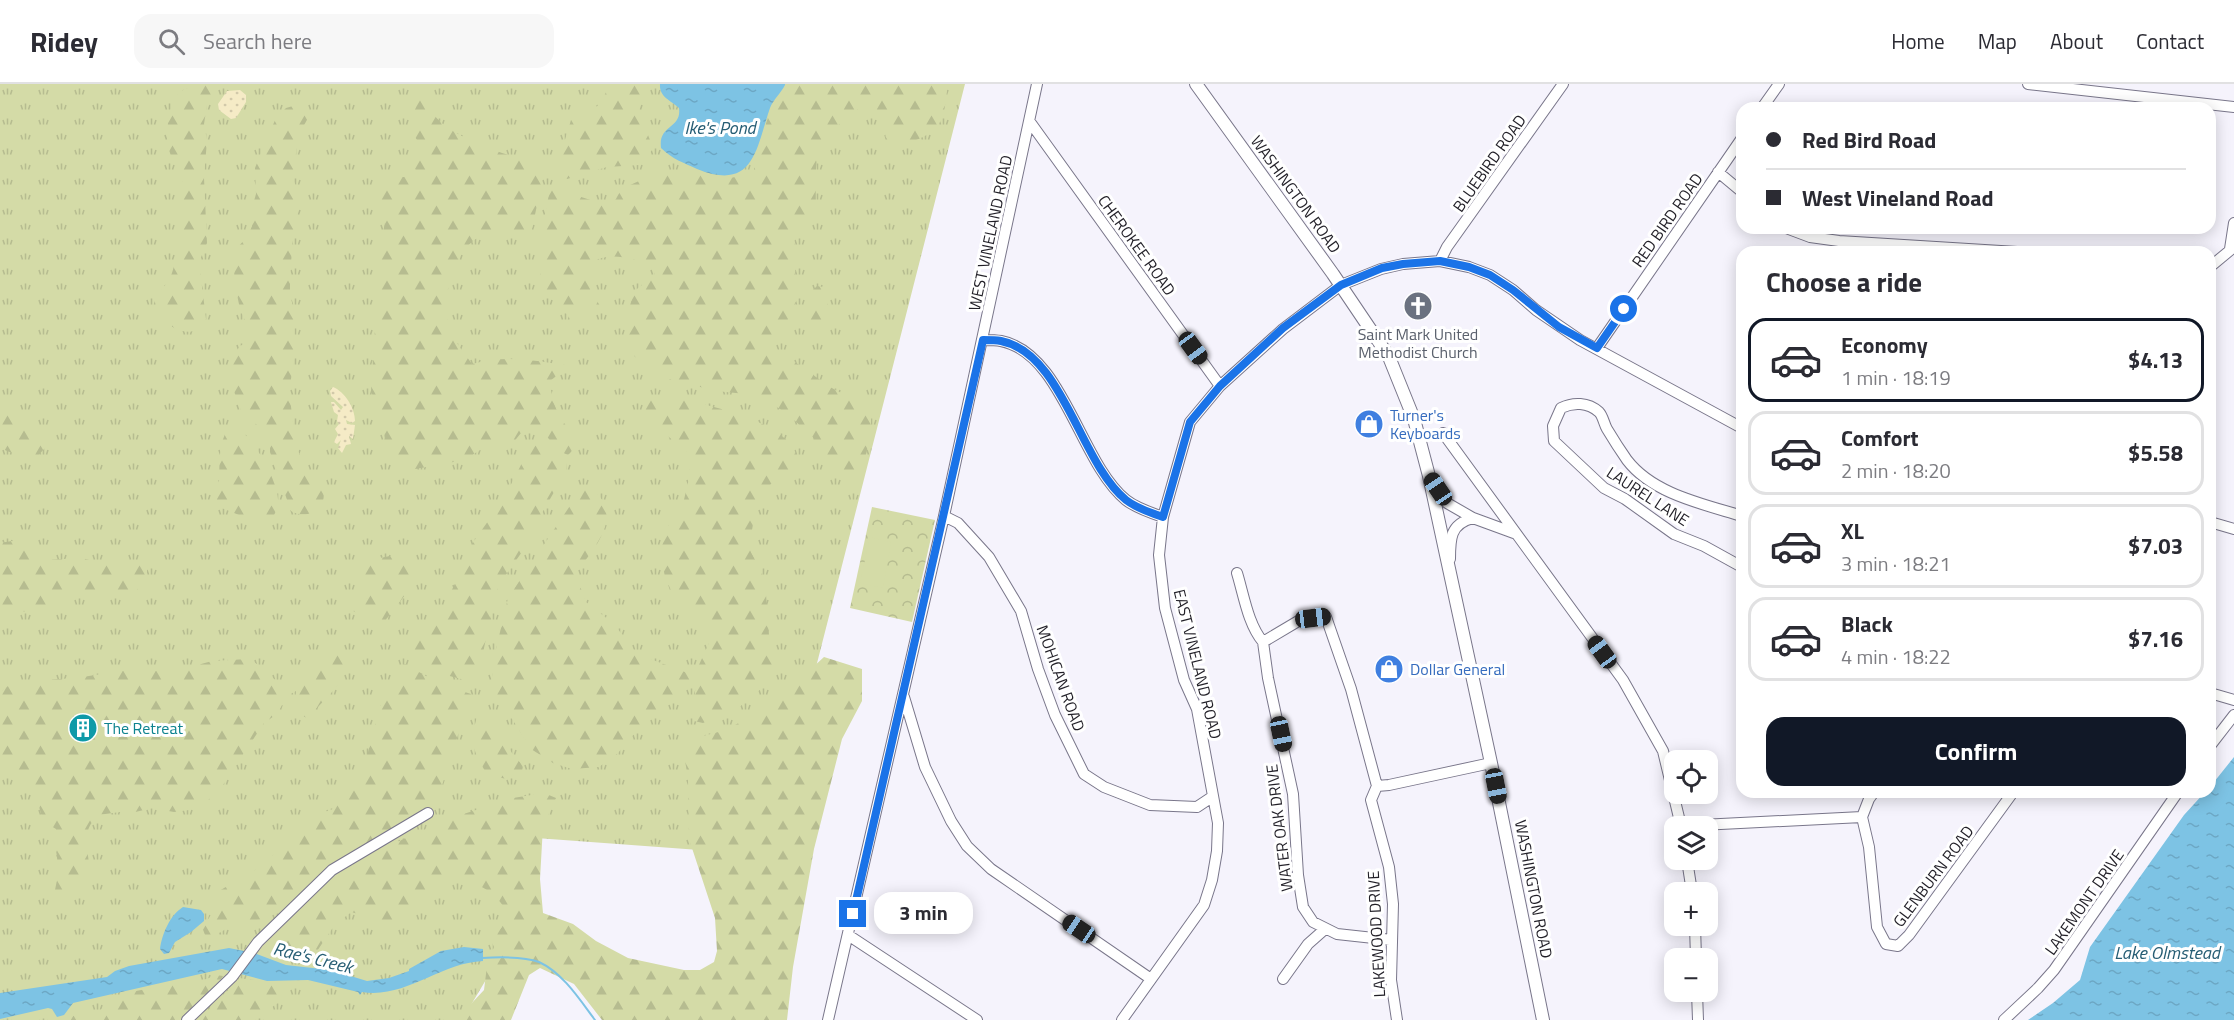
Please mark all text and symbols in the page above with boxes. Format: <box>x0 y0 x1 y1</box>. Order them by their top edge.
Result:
search box <box>134 14 554 68</box>
text: Ridey <box>30 20 98 63</box>
text: Search here <box>203 24 312 58</box>
icon: search <box>155 25 188 58</box>
text: Home <box>1891 25 1945 57</box>
text: Map <box>1978 25 2017 57</box>
text: About <box>2050 25 2103 57</box>
text: Contact <box>2136 25 2204 57</box>
street label: BLUEBIRD ROAD <box>1446 109 1532 217</box>
water label: Ike's Pond <box>684 114 758 141</box>
text: Red Bird Road <box>1802 123 1936 157</box>
street label: WASHINGTON ROAD <box>1245 130 1347 258</box>
street label: WEST VINELAND ROAD <box>962 153 1018 313</box>
street label: RED BIRD ROAD <box>1626 168 1708 272</box>
text: West Vineland Road <box>1802 181 1994 215</box>
street label: CHEROKEE ROAD <box>1092 190 1182 300</box>
text: Choose a ride <box>1766 261 1922 302</box>
church icon: Saint Mark United Methodist Church <box>1402 290 1434 322</box>
route start <box>1610 295 1637 322</box>
place label: Saint Mark United Methodist Church <box>1358 322 1478 364</box>
car <box>1175 328 1211 368</box>
text: Economy <box>1841 328 1928 362</box>
icon: car <box>1769 333 1823 387</box>
text: $4.13 <box>2128 343 2183 377</box>
text: 1 min · 18:19 <box>1841 362 1951 393</box>
place label: Turner's Keyboards <box>1390 403 1461 445</box>
shop icon: Turner's Keyboards <box>1353 408 1385 440</box>
text: Comfort <box>1841 421 1919 455</box>
icon: car <box>1769 426 1823 480</box>
text: $5.58 <box>2128 436 2183 470</box>
text: 2 min · 18:20 <box>1841 455 1951 486</box>
street label: LAUREL LANE <box>1602 460 1694 532</box>
car <box>1420 469 1456 509</box>
text: XL <box>1841 514 1864 548</box>
icon: car <box>1769 519 1823 573</box>
text: $7.03 <box>2128 529 2183 563</box>
text: 3 min · 18:21 <box>1841 548 1951 579</box>
street label: EAST VINELAND ROAD <box>1168 587 1228 741</box>
car <box>1294 607 1332 629</box>
text: Black <box>1841 607 1893 641</box>
icon: car <box>1769 612 1823 666</box>
street label: MOHICAN ROAD <box>1031 622 1091 734</box>
text: $7.16 <box>2128 622 2183 656</box>
car <box>1584 632 1620 672</box>
text: 4 min · 18:22 <box>1841 641 1951 672</box>
shop icon: Dollar General <box>1373 653 1405 685</box>
place label: Dollar General <box>1410 657 1505 681</box>
building icon: The Retreat <box>67 712 99 744</box>
car <box>1268 715 1294 753</box>
place label: The Retreat <box>104 716 183 740</box>
button: Confirm <box>1766 717 2186 786</box>
map controls <box>1664 750 1718 1002</box>
button: locate <box>1664 750 1718 804</box>
street label: WATER OAK DRIVE <box>1259 763 1299 893</box>
car <box>1484 767 1508 805</box>
button: layers <box>1664 816 1718 870</box>
street label: WASHINGTON ROAD <box>1509 818 1559 960</box>
street label: GLENBURN ROAD <box>1887 820 1979 932</box>
street label: LAKEMONT DRIVE <box>2039 844 2130 960</box>
street label: LAKEWOOD DRIVE <box>1361 870 1391 998</box>
button: + <box>1664 882 1718 936</box>
callout: 3 min <box>874 893 973 935</box>
text: 3 min <box>899 897 948 928</box>
route end <box>839 900 866 927</box>
car <box>1059 911 1099 947</box>
water label: Rae's Creek <box>271 935 358 981</box>
water label: Lake Olmstead <box>2114 939 2222 966</box>
button: − <box>1664 948 1718 1002</box>

